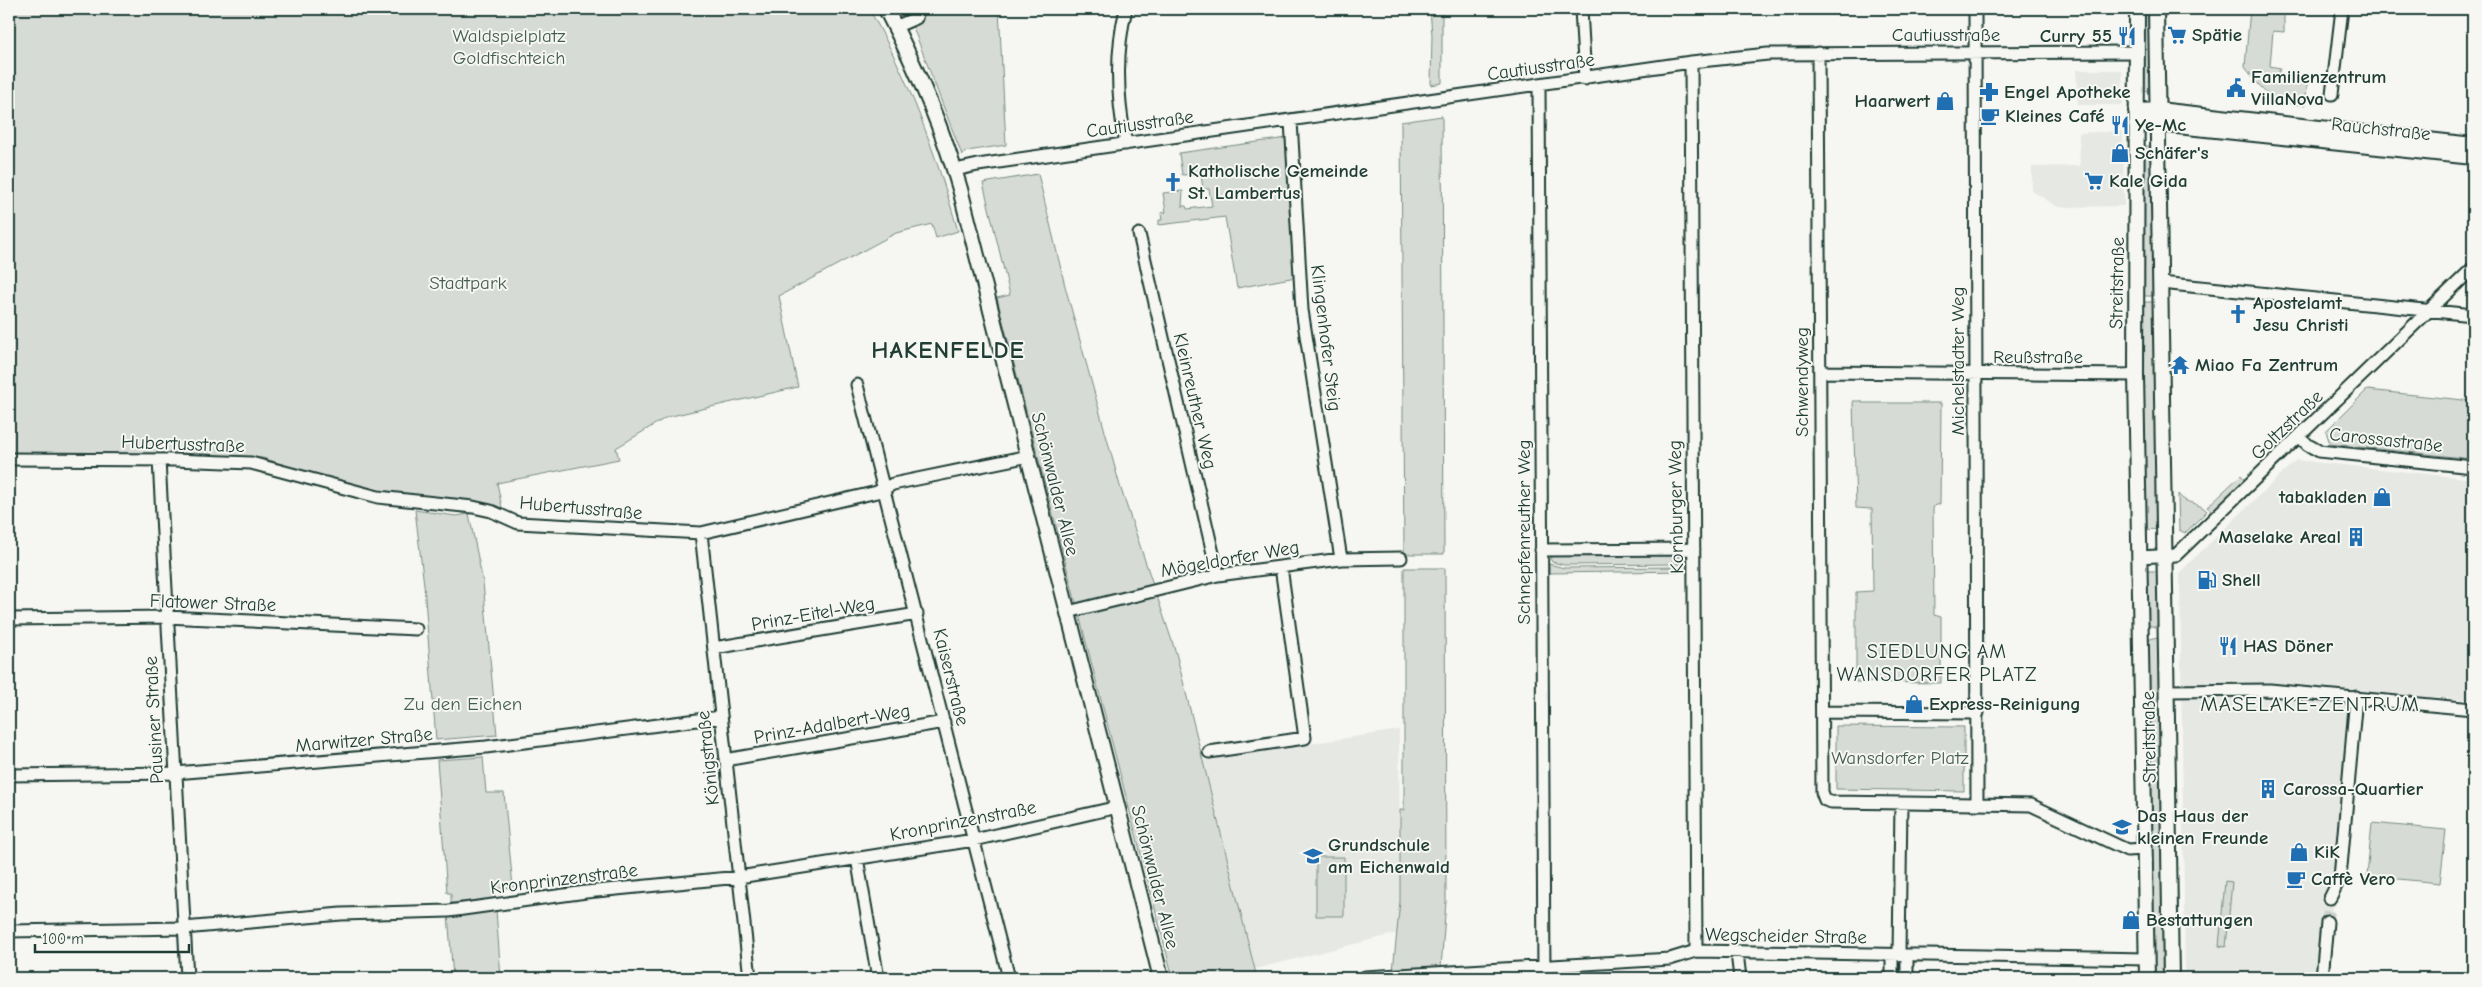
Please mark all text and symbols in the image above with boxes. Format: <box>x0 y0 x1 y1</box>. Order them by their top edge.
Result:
street label: Cautiusstraße <box>1892 24 2000 46</box>
supermarket icon: Spätie <box>2166 24 2188 46</box>
place label: Spätie <box>2192 24 2242 46</box>
park label: Waldspielplatz Goldfischteich <box>453 25 565 69</box>
place label: Curry 55 <box>2040 25 2112 47</box>
restaurant icon: Curry 55 <box>2116 25 2138 47</box>
street label: Cautiusstraße <box>1486 49 1596 85</box>
place label: Familienzentrum VillaNova <box>2251 66 2387 110</box>
public building icon: Familienzentrum VillaNova <box>2225 77 2247 99</box>
pharmacy icon: Engel Apotheke <box>1978 81 2000 103</box>
place label: Engel Apotheke <box>2004 81 2131 103</box>
place label: Haarwert <box>1854 90 1931 112</box>
shop icon: Haarwert <box>1934 90 1956 112</box>
cafe icon: Kleines Café <box>1979 105 2001 127</box>
place label: Kleines Café <box>2005 105 2105 127</box>
street label: Cautiusstraße <box>1085 106 1195 142</box>
street label: Rauchstraße <box>2330 113 2432 145</box>
restaurant icon: Ye-Mc <box>2109 114 2131 136</box>
place label: Ye-Mc <box>2135 114 2186 136</box>
shop icon: Schäfer's <box>2109 142 2131 164</box>
place label: Schäfer's <box>2135 142 2209 164</box>
place label: Katholische Gemeinde St. Lambertus <box>1188 160 1368 204</box>
supermarket icon: Kale Gida <box>2083 170 2105 192</box>
place label: Kale Gida <box>2109 170 2188 192</box>
church icon: Katholische Gemeinde St. Lambertus <box>1162 171 1184 193</box>
street label: Streitstraße <box>2105 237 2129 329</box>
street label: Klingenhofer Steig <box>1306 263 1346 413</box>
park label: Stadtpark <box>429 272 507 294</box>
street label: Michelstadter Weg <box>1947 287 1969 435</box>
place label: Apostelamt Jesu Christi <box>2253 292 2349 336</box>
church icon: Apostelamt Jesu Christi <box>2227 303 2249 325</box>
street label: Schwendyweg <box>1791 327 1813 437</box>
street label: Kleinreuther Weg <box>1169 331 1221 471</box>
district label: HAKENFELDE <box>871 336 1025 364</box>
street label: Reußstraße <box>1993 346 2083 368</box>
temple icon: Miao Fa Zentrum <box>2169 354 2191 376</box>
place label: Miao Fa Zentrum <box>2195 354 2338 376</box>
street label: Goltzstraße <box>2247 385 2327 465</box>
street label: Schönwalder Allee <box>1027 410 1083 558</box>
street label: Carossastraße <box>2328 423 2444 457</box>
street label: Hubertusstraße <box>121 431 245 457</box>
street label: Schnepfenreuther Weg <box>1513 439 1535 625</box>
street label: Kornburger Weg <box>1664 440 1688 574</box>
place label: tabakladen <box>2278 486 2367 508</box>
shop icon: tabakladen <box>2371 486 2393 508</box>
street label: Hubertusstraße <box>518 492 644 524</box>
place label: Maselake Areal <box>2218 526 2341 548</box>
building icon: Maselake Areal <box>2345 526 2367 548</box>
street label: Mögeldorfer Weg <box>1159 536 1301 582</box>
fuel station icon: Shell <box>2196 569 2218 591</box>
place label: Shell <box>2222 569 2261 591</box>
street label: Flatower Straße <box>149 590 277 616</box>
street label: Prinz-Eitel-Weg <box>750 592 876 636</box>
street label: Kaiserstraße <box>928 626 974 728</box>
restaurant icon: HAS Döner <box>2217 635 2239 657</box>
place label: HAS Döner <box>2243 635 2333 657</box>
district label: SIEDLUNG AM WANSDORFER PLATZ <box>1836 640 2038 686</box>
street label: Pausiner Straße <box>140 656 168 784</box>
street label: Streitstraße <box>2137 691 2161 783</box>
district label: MASELAKE-ZENTRUM <box>2200 692 2420 716</box>
park label: Zu den Eichen <box>404 693 522 715</box>
shop icon: Express-Reinigung <box>1903 693 1925 715</box>
place label: Express-Reinigung <box>1929 693 2081 715</box>
street label: Prinz-Adalbert-Weg <box>752 699 912 749</box>
street label: Königstraße <box>692 709 724 807</box>
street label: Marwitzer Straße <box>294 723 434 757</box>
park label: Wansdorfer Platz <box>1831 747 1969 769</box>
building icon: Carossa-Quartier <box>2257 778 2279 800</box>
place label: Carossa-Quartier <box>2283 778 2423 800</box>
street label: Kronprinzenstraße <box>888 796 1038 846</box>
street label: Schönwalder Allee <box>1127 803 1183 951</box>
place label: Das Haus der kleinen Freunde <box>2137 805 2268 849</box>
school or university icon: Das Haus der kleinen Freunde <box>2111 816 2133 838</box>
place label: Grundschule am Eichenwald <box>1328 834 1450 878</box>
shop icon: KiK <box>2288 841 2310 863</box>
place label: KiK <box>2314 841 2340 863</box>
school or university icon: Grundschule am Eichenwald <box>1302 845 1324 867</box>
street label: Kronprinzenstraße <box>489 859 639 899</box>
cafe icon: Caffè Vero <box>2285 868 2307 890</box>
place label: Caffè Vero <box>2311 868 2396 890</box>
shop icon: Bestattungen <box>2120 909 2142 931</box>
place label: Bestattungen <box>2146 909 2253 931</box>
scale bar <box>35 922 189 954</box>
street label: Wegscheider Straße <box>1705 924 1867 948</box>
text: 100 m <box>42 930 84 948</box>

